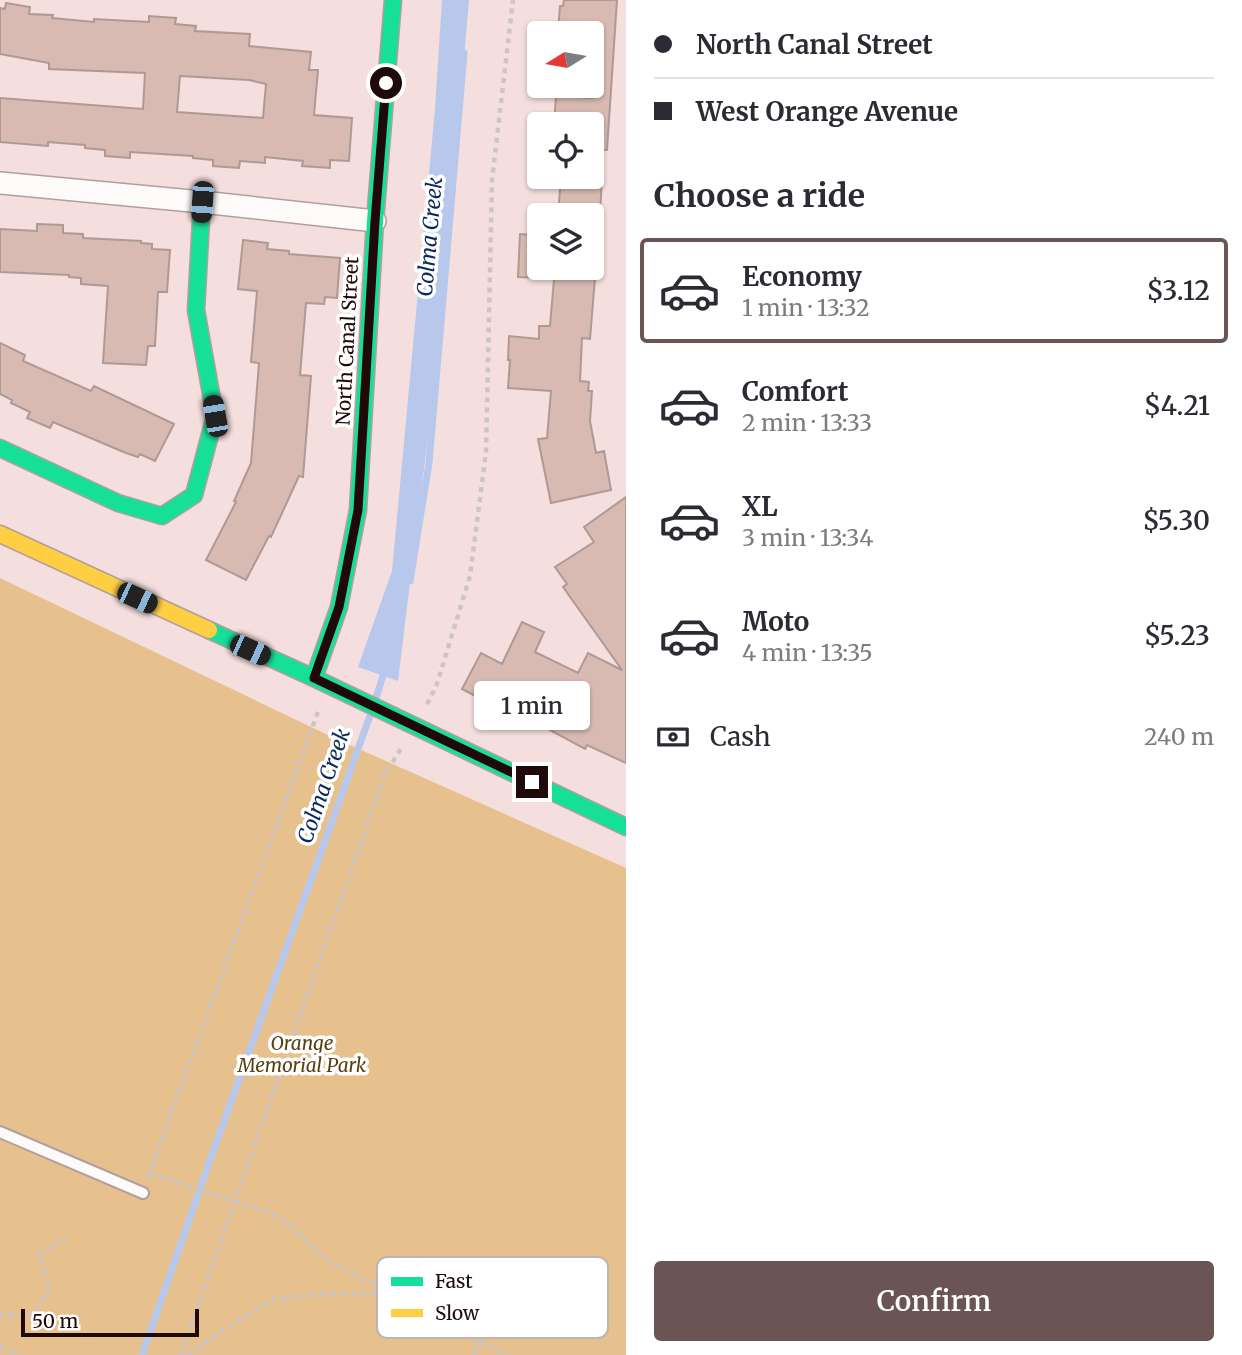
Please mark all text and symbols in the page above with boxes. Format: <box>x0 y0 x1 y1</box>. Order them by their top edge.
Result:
north arrow <box>527 21 604 98</box>
map controls <box>527 21 604 280</box>
text: North Canal Street <box>696 28 933 61</box>
route start <box>370 67 402 99</box>
text: West Orange Avenue <box>696 95 958 128</box>
button: locate <box>527 112 604 189</box>
water label: Colma Creek <box>411 176 448 298</box>
text: Choose a ride <box>654 176 865 216</box>
car <box>191 180 214 224</box>
button: layers <box>527 203 604 280</box>
street label: North Canal Street <box>331 255 363 426</box>
icon: car <box>658 259 721 322</box>
text: Economy <box>742 260 862 293</box>
text: $3.12 <box>1146 274 1210 307</box>
text: 1 min · 13:32 <box>742 293 870 322</box>
icon: car <box>658 374 721 437</box>
text: Comfort <box>742 375 848 408</box>
text: $4.21 <box>1144 389 1210 422</box>
car <box>202 393 229 439</box>
text: 2 min · 13:33 <box>742 408 872 437</box>
icon: car <box>658 489 721 552</box>
text: XL <box>742 490 778 523</box>
text: $5.30 <box>1142 504 1210 537</box>
text: 3 min · 13:34 <box>742 523 873 552</box>
car <box>114 580 161 616</box>
icon: car <box>658 604 721 667</box>
text: Moto <box>742 605 809 638</box>
text: $5.23 <box>1144 619 1210 652</box>
car <box>227 632 274 668</box>
text: 4 min · 13:35 <box>742 638 873 667</box>
callout: 1 min <box>474 680 590 730</box>
text: 1 min <box>501 691 563 720</box>
icon: cash <box>654 718 692 756</box>
text: Cash <box>710 720 771 753</box>
text: 240 m <box>1144 722 1214 751</box>
water label: Colma Creek <box>291 724 356 847</box>
route end <box>516 766 548 798</box>
park label: Orange Memorial Park <box>237 1031 367 1077</box>
legend <box>377 1257 608 1338</box>
button: Confirm <box>654 1261 1214 1341</box>
text: Fast <box>435 1269 473 1293</box>
text: Slow <box>435 1301 480 1325</box>
scale bar <box>21 1306 200 1338</box>
text: 50 m <box>32 1309 78 1333</box>

